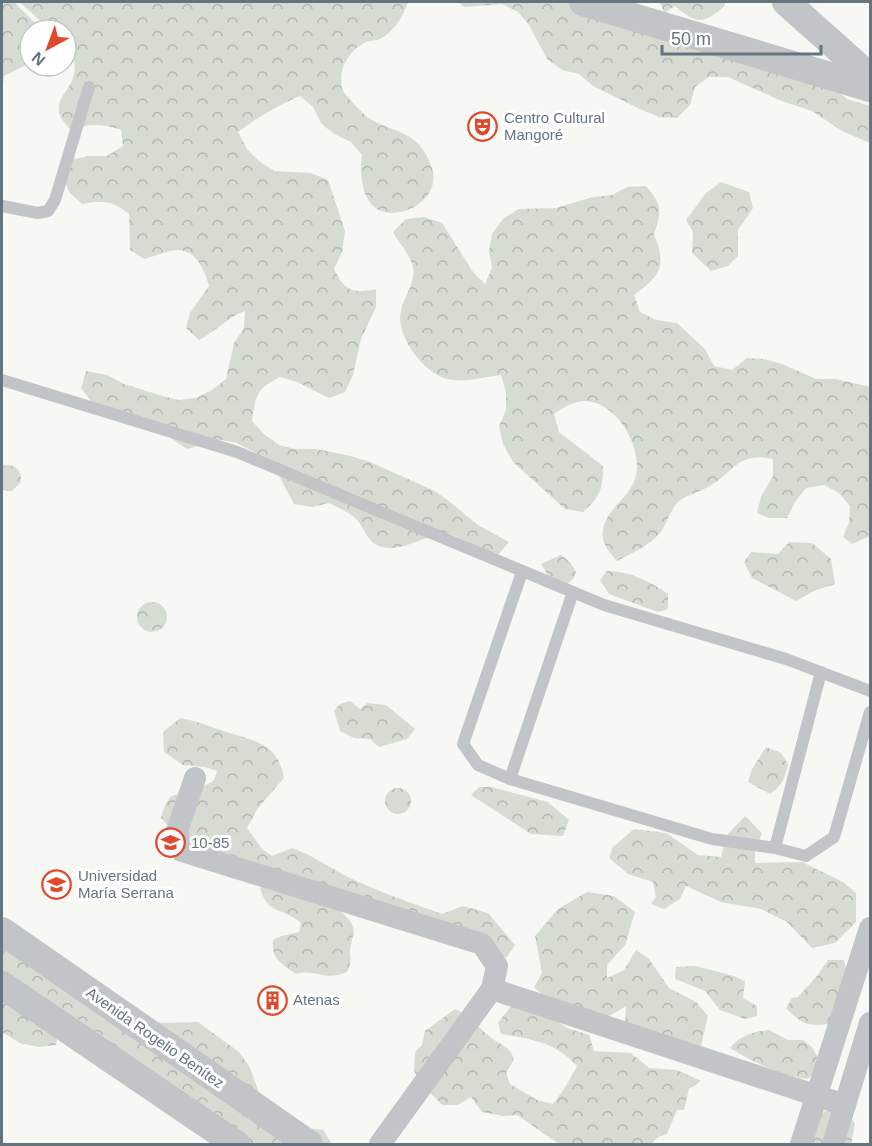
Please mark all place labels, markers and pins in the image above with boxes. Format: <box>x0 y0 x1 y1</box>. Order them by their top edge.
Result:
place label: Centro Cultural Mangoré <box>504 109 605 143</box>
theatre icon: Centro Cultural Mangoré <box>467 111 499 143</box>
school or university icon: 10-85 <box>154 827 186 859</box>
place label: 10-85 <box>191 834 229 851</box>
place label: Universidad María Serrana <box>78 867 175 901</box>
school or university icon: Universidad María Serrana <box>41 869 73 901</box>
building icon: Atenas <box>256 984 288 1016</box>
place label: Atenas <box>293 991 340 1008</box>

